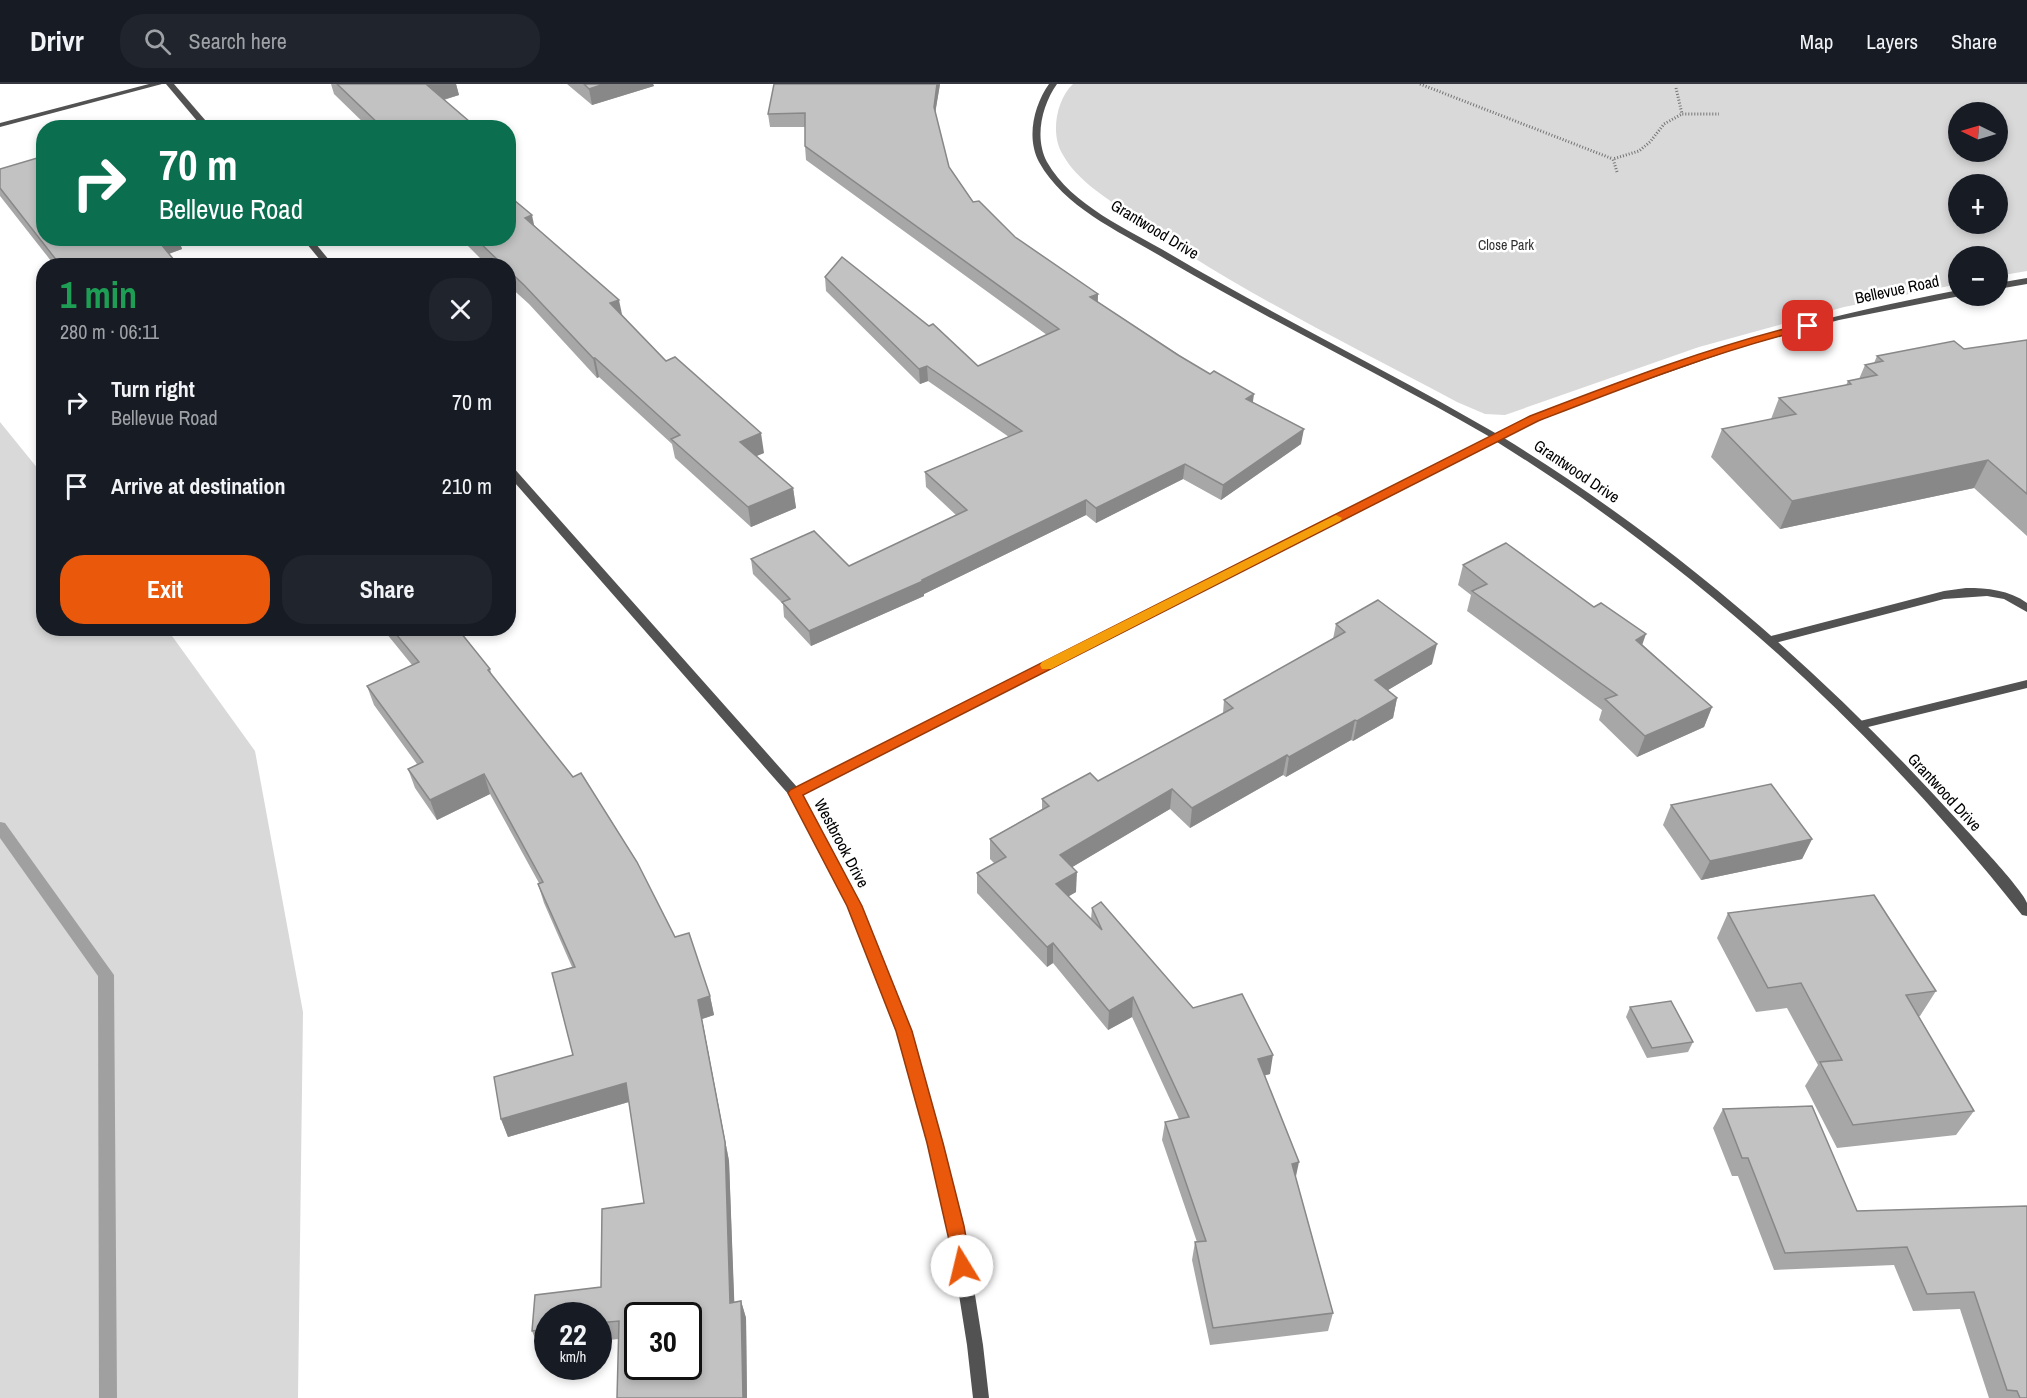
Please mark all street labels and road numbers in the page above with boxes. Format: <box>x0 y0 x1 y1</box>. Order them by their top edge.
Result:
street label: Grantwood Drive <box>1107 194 1203 264</box>
street label: Bellevue Road <box>1853 269 1941 309</box>
street label: Grantwood Drive <box>1530 434 1624 508</box>
street label: Grantwood Drive <box>1903 748 1987 836</box>
street label: Westbrook Drive <box>809 795 875 891</box>

